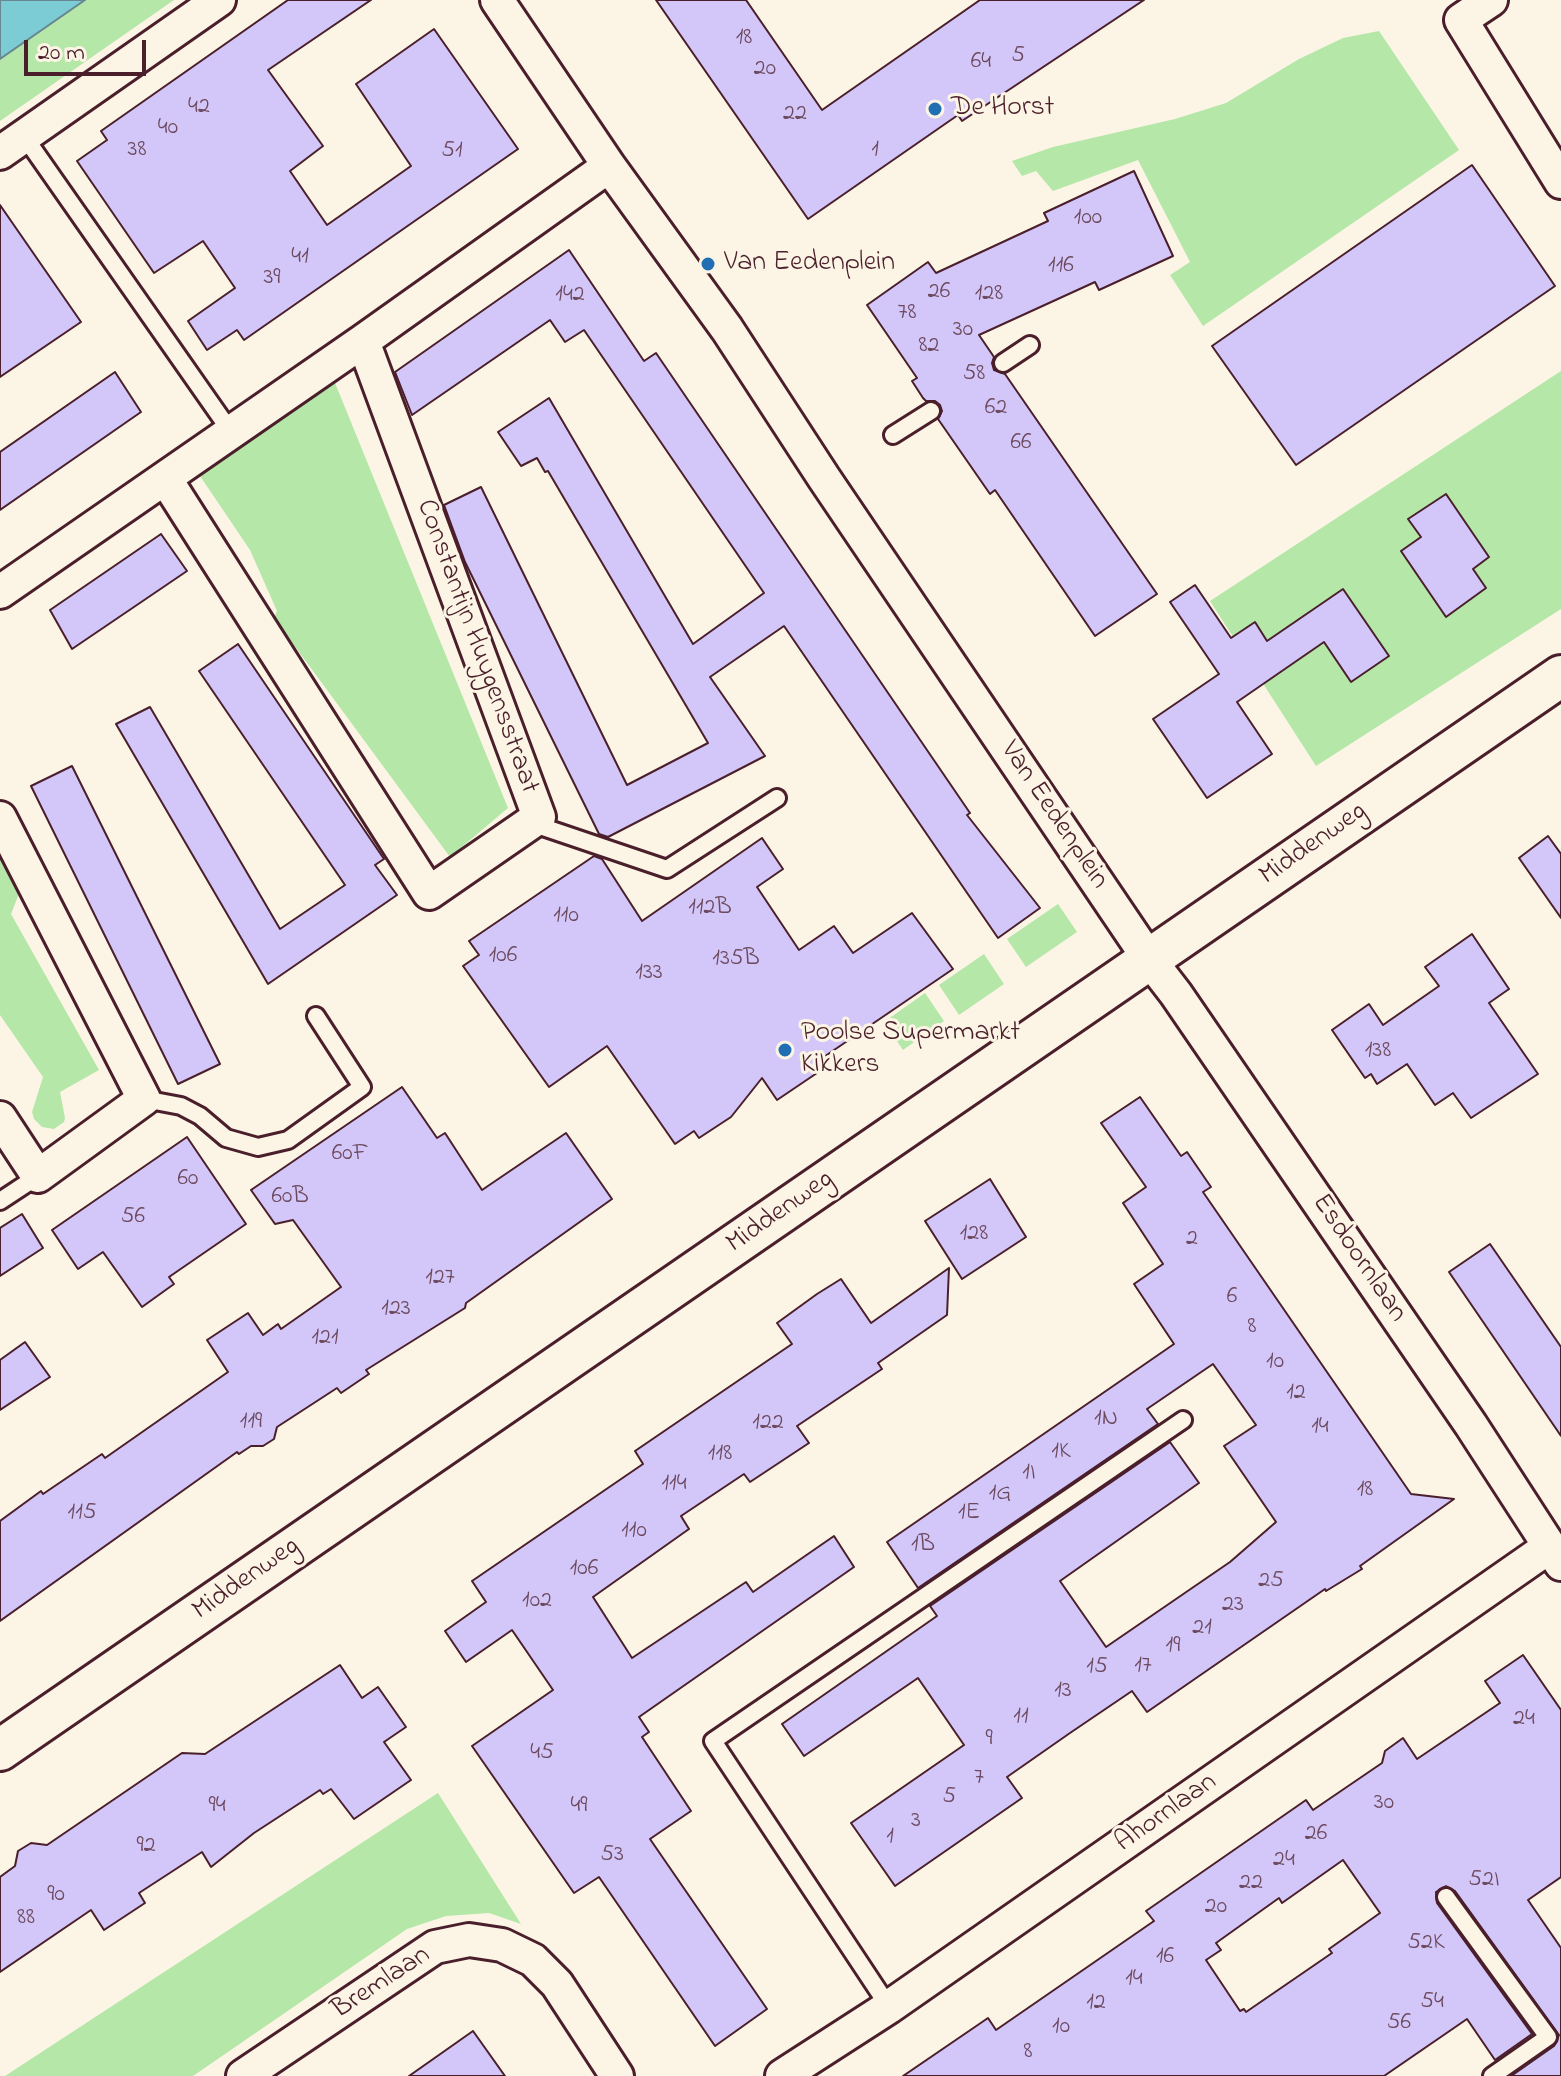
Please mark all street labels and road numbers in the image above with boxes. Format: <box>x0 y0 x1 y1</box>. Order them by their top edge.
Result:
street label: Constantijn Huygensstraat <box>407 496 545 798</box>
street label: Van Eedenplein <box>991 736 1115 896</box>
street label: Middenweg <box>1254 796 1374 894</box>
street label: Middenweg <box>721 1164 841 1262</box>
street label: Esdoornlaan <box>1303 1189 1413 1329</box>
street label: Middenweg <box>187 1531 307 1629</box>
street label: Ahornlaan <box>1110 1767 1224 1861</box>
street label: Bremlaan <box>326 1940 438 2028</box>

